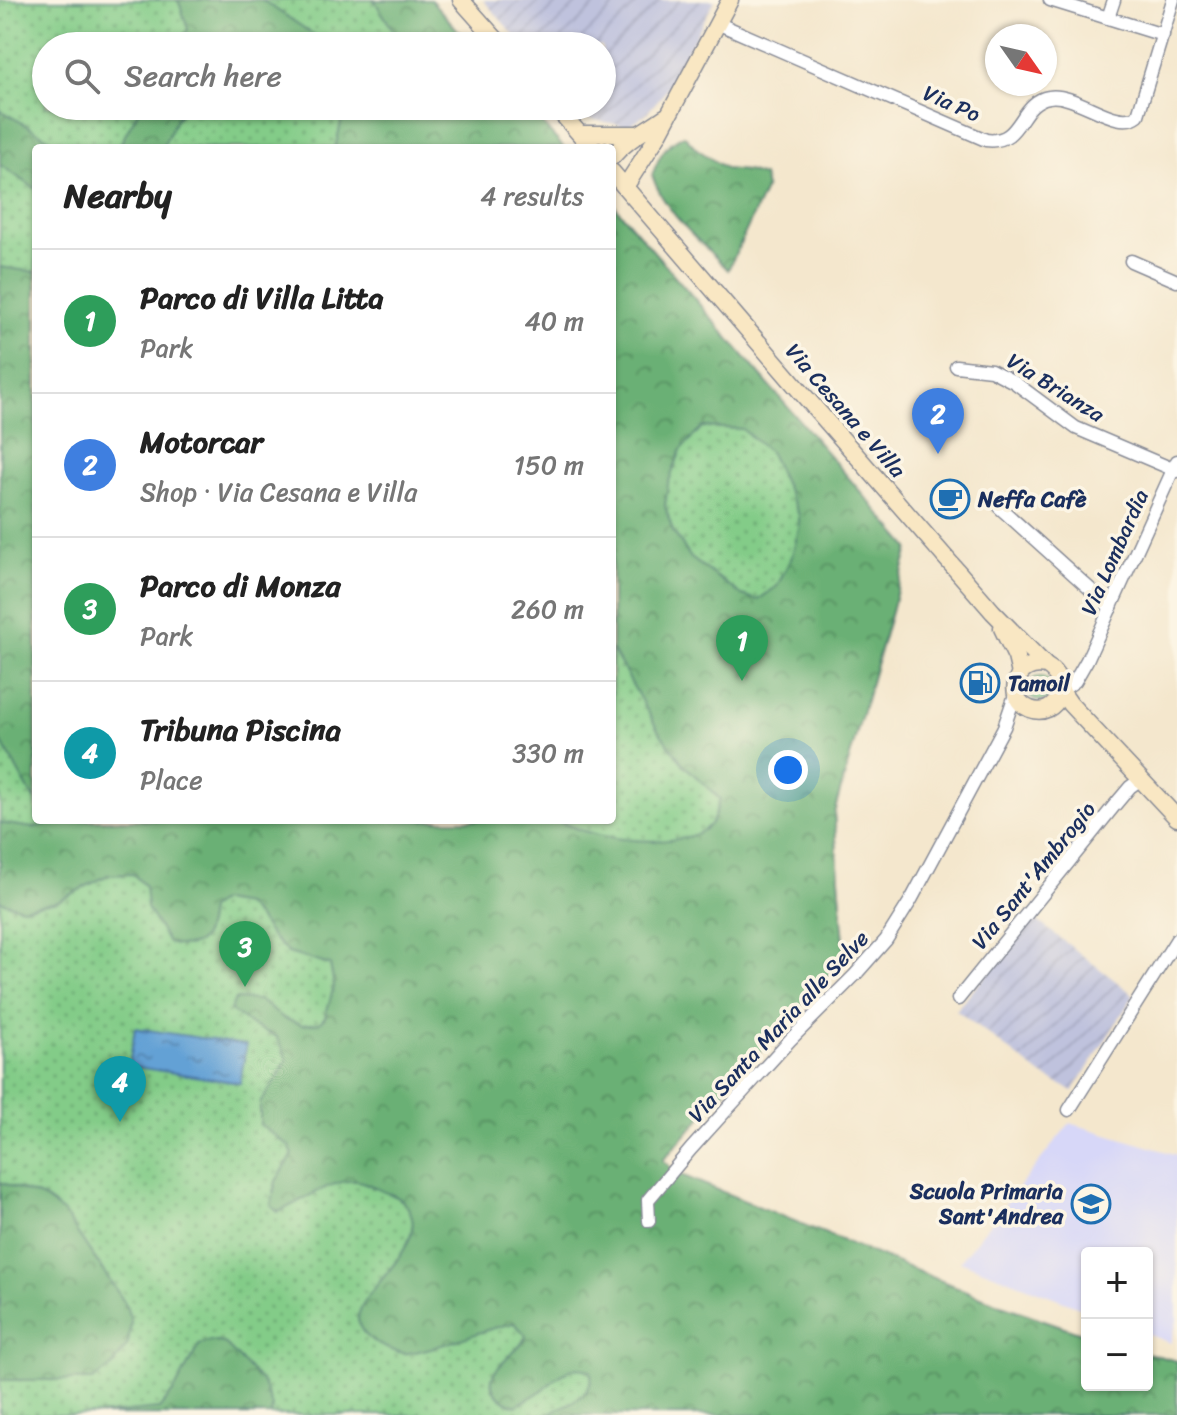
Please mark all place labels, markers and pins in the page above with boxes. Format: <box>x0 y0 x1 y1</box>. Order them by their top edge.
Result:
pin: 2 <box>912 388 964 454</box>
cafe icon: Neffa Cafè <box>929 478 971 520</box>
place label: Neffa Cafè <box>977 480 1087 519</box>
pin: 1 <box>716 615 768 681</box>
fuel station icon: Tamoil <box>959 662 1001 704</box>
place label: Tamoil <box>1008 664 1071 703</box>
pin: 3 <box>219 921 271 987</box>
pin: 4 <box>94 1056 146 1122</box>
place label: Scuola Primaria Sant'Andrea <box>909 1172 1064 1236</box>
school or university icon: Scuola Primaria Sant'Andrea <box>1070 1183 1112 1225</box>

